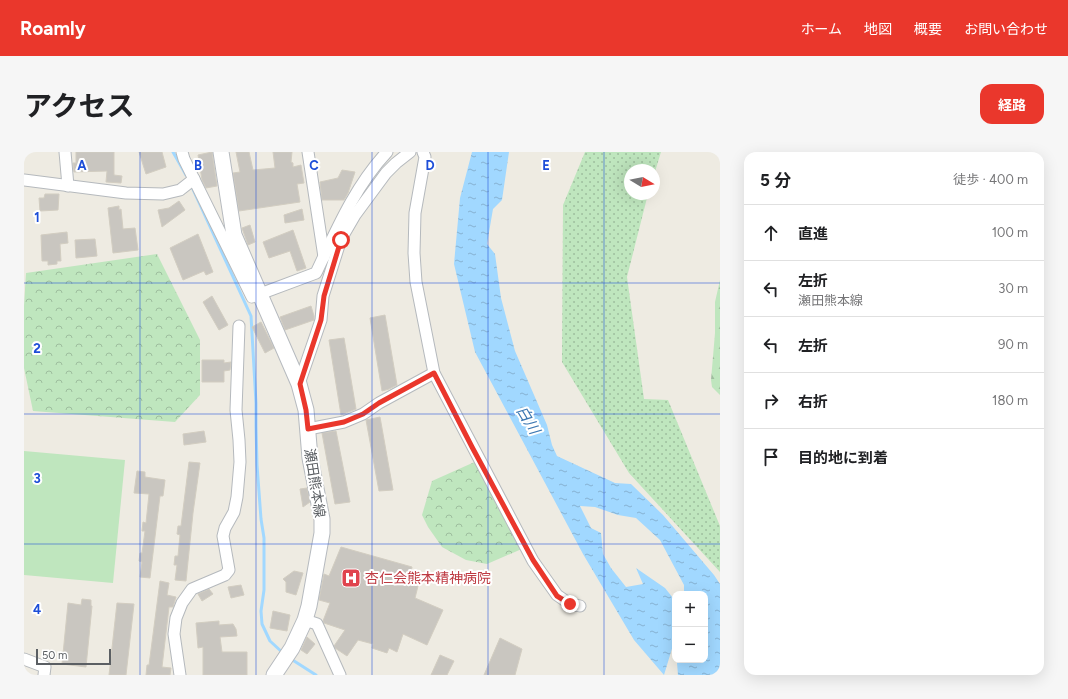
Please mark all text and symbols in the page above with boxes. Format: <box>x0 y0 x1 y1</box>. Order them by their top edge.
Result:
text: Roamly <box>20 17 86 40</box>
text: ホーム <box>800 21 842 38</box>
text: 地図 <box>864 21 892 38</box>
text: 概要 <box>914 21 942 38</box>
text: お問い合わせ <box>964 21 1048 38</box>
button: 経路 <box>980 84 1044 124</box>
text: アクセス <box>24 89 135 123</box>
text: A <box>77 158 87 173</box>
text: B <box>194 158 202 173</box>
text: C <box>309 158 319 173</box>
text: D <box>425 158 435 173</box>
text: E <box>542 158 550 173</box>
north arrow <box>624 164 660 200</box>
text: 5 分 <box>760 170 791 190</box>
text: 徒歩 · 400 m <box>953 172 1028 187</box>
text: 1 <box>34 210 40 225</box>
icon: ahead <box>760 222 782 244</box>
text: 直進 <box>798 225 828 243</box>
text: 100 m <box>992 225 1028 240</box>
route start <box>332 231 350 249</box>
text: 左折 <box>798 272 828 290</box>
icon: left <box>760 278 782 300</box>
text: 30 m <box>998 281 1028 296</box>
text: 瀬田熊本線 <box>798 293 863 308</box>
icon: left <box>760 334 782 356</box>
text: 左折 <box>798 337 828 355</box>
text: 90 m <box>998 337 1028 352</box>
text: 2 <box>33 341 41 356</box>
icon: right <box>760 390 782 412</box>
text: 右折 <box>798 393 828 411</box>
text: 180 m <box>992 393 1028 408</box>
water label: 白川 <box>513 403 544 439</box>
icon: arrive <box>760 446 782 468</box>
street label: 瀬田熊本線 <box>301 447 328 519</box>
text: 目的地に到着 <box>798 449 888 467</box>
text: 3 <box>33 471 41 486</box>
hospital icon: 杏仁会熊本精神病院 <box>340 567 362 589</box>
place label: 杏仁会熊本精神病院 <box>365 570 491 587</box>
map controls <box>672 591 708 663</box>
button: + <box>672 591 708 627</box>
route end <box>561 595 579 613</box>
text: 4 <box>33 602 41 617</box>
button: − <box>672 627 708 663</box>
scale bar <box>36 647 111 666</box>
text: 50 m <box>42 649 67 662</box>

